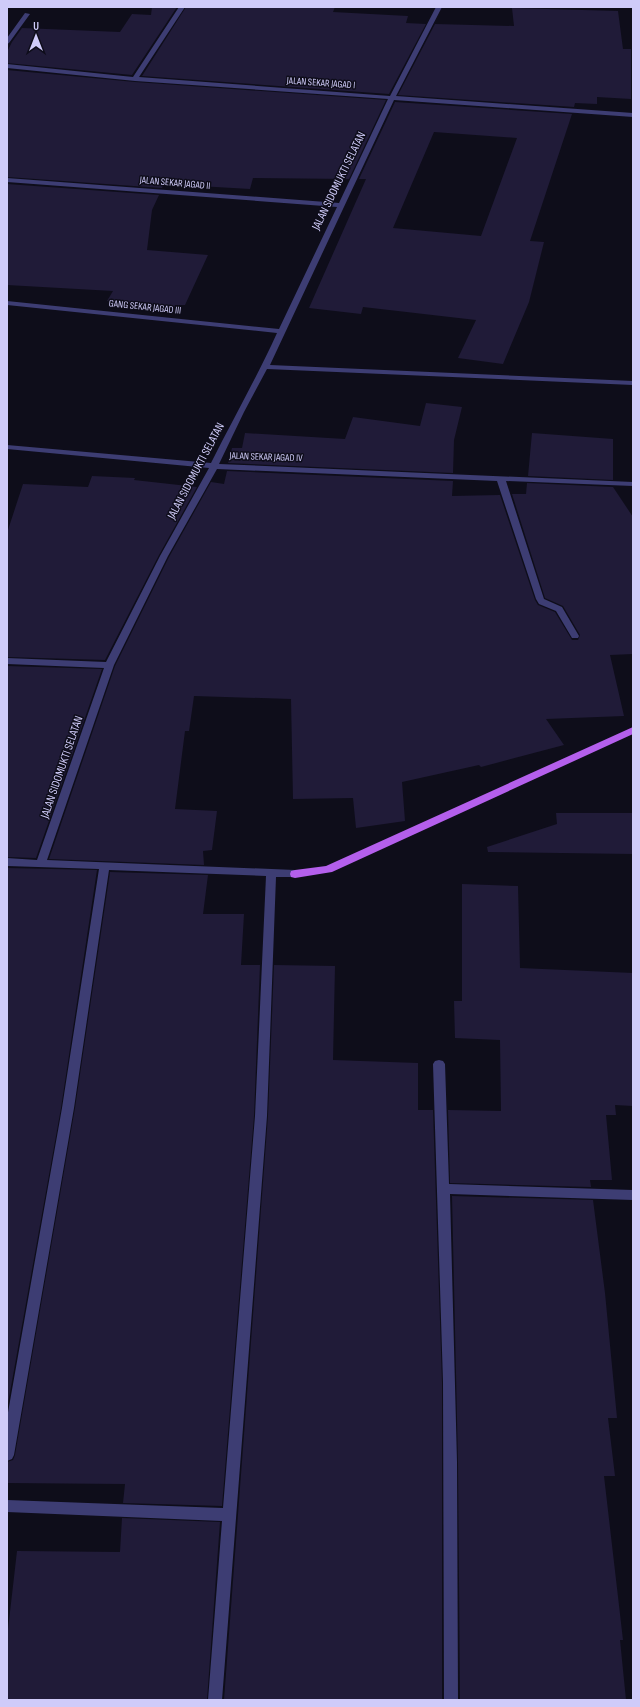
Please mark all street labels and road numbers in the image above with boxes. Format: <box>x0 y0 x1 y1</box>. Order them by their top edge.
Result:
street label: JALAN SEKAR JAGAD I <box>285 75 356 91</box>
street label: JALAN SIDOMUKTI SELATAN <box>308 129 369 233</box>
street label: JALAN SEKAR JAGAD II <box>138 174 211 192</box>
street label: GANG SEKAR JAGAD III <box>108 297 182 317</box>
street label: JALAN SIDOMUKTI SELATAN <box>164 420 228 523</box>
street label: JALAN SEKAR JAGAD IV <box>228 450 303 464</box>
street label: JALAN SIDOMUKTI SELATAN <box>37 714 87 821</box>

